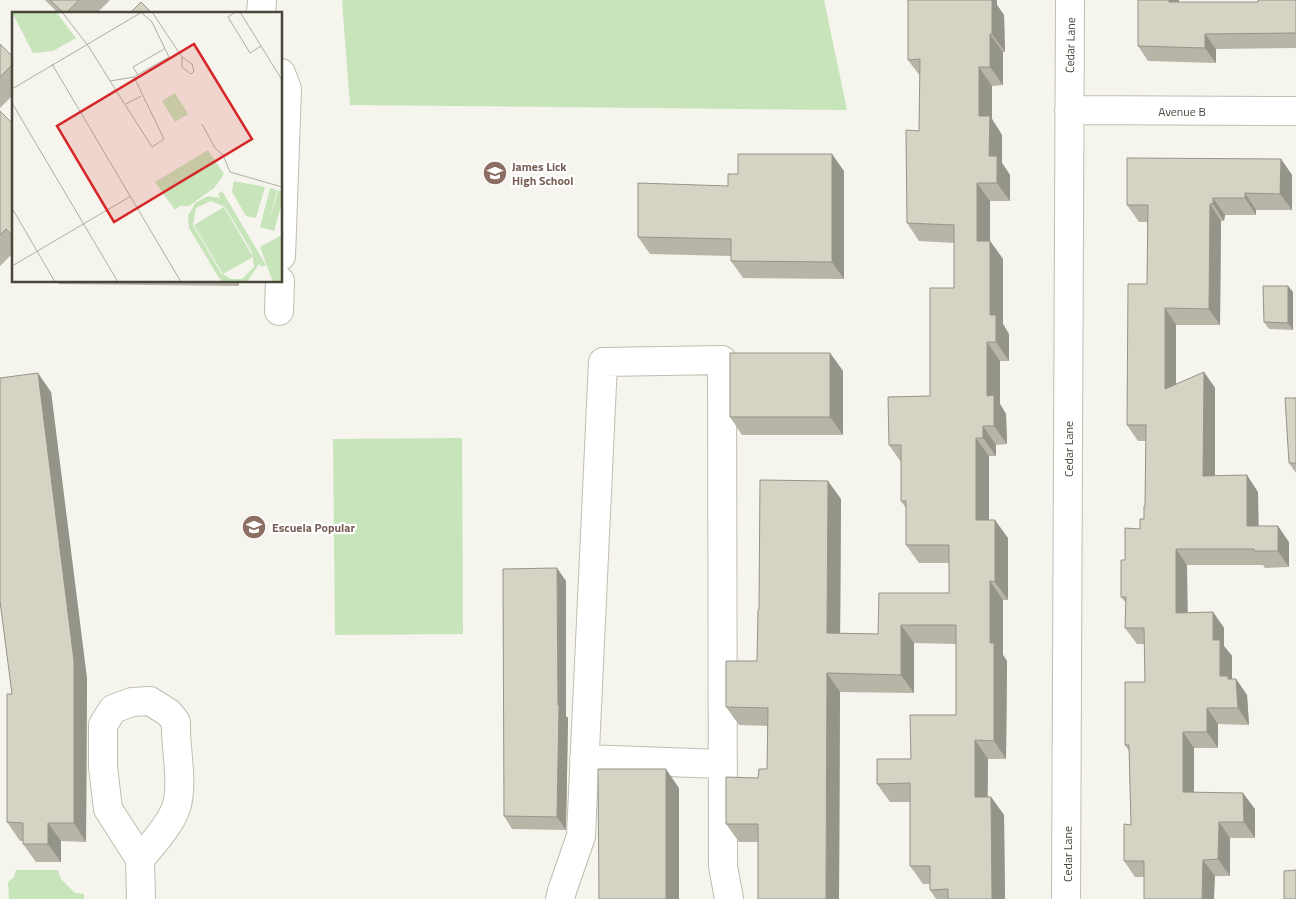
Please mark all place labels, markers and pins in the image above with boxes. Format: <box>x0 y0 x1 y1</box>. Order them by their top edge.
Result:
place label: James Lick High School <box>512 157 573 190</box>
school or university icon: James Lick High School <box>482 160 508 186</box>
school or university icon: Escuela Popular <box>241 514 267 540</box>
place label: Escuela Popular <box>272 518 355 537</box>

